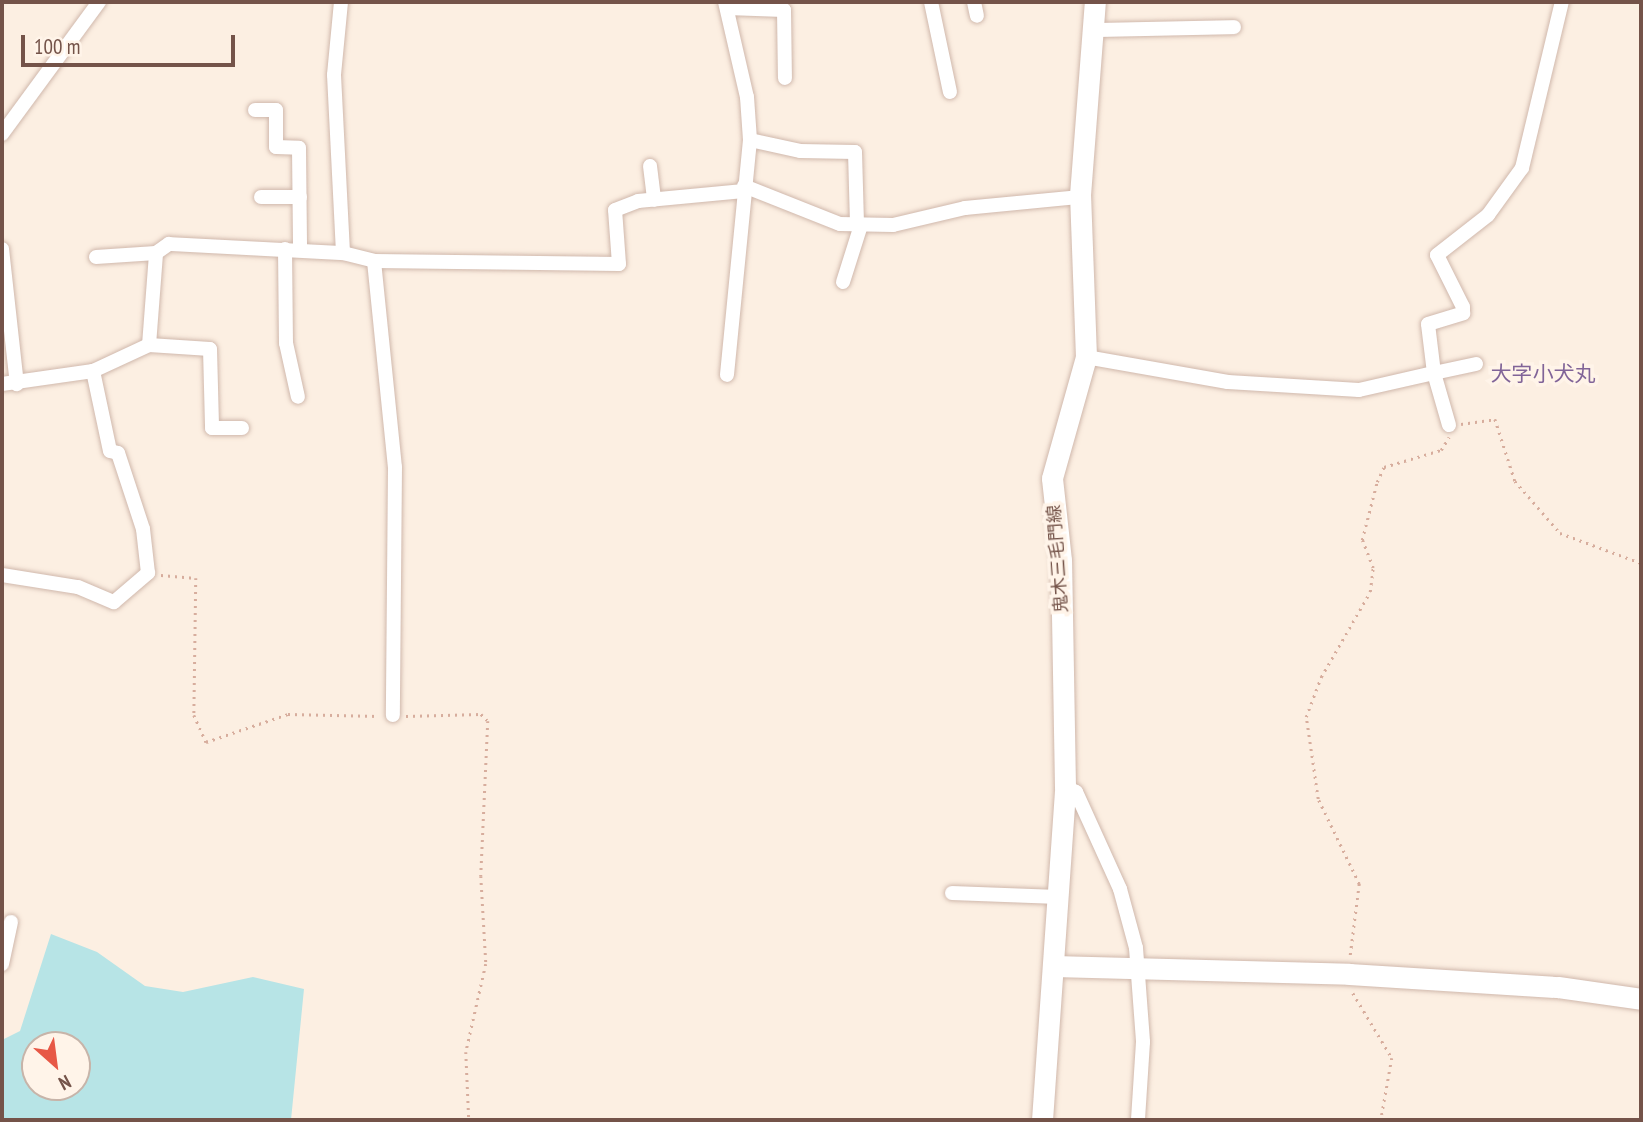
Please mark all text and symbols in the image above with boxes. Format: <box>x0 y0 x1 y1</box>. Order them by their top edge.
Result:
scale bar <box>24 21 238 65</box>
text: 100 m <box>34 33 80 60</box>
district label: 大字小犬丸 <box>1491 361 1595 387</box>
street label: 鬼木三毛門線 <box>1043 504 1073 614</box>
north arrow <box>21 1031 91 1101</box>
text: N <box>55 1070 75 1096</box>

